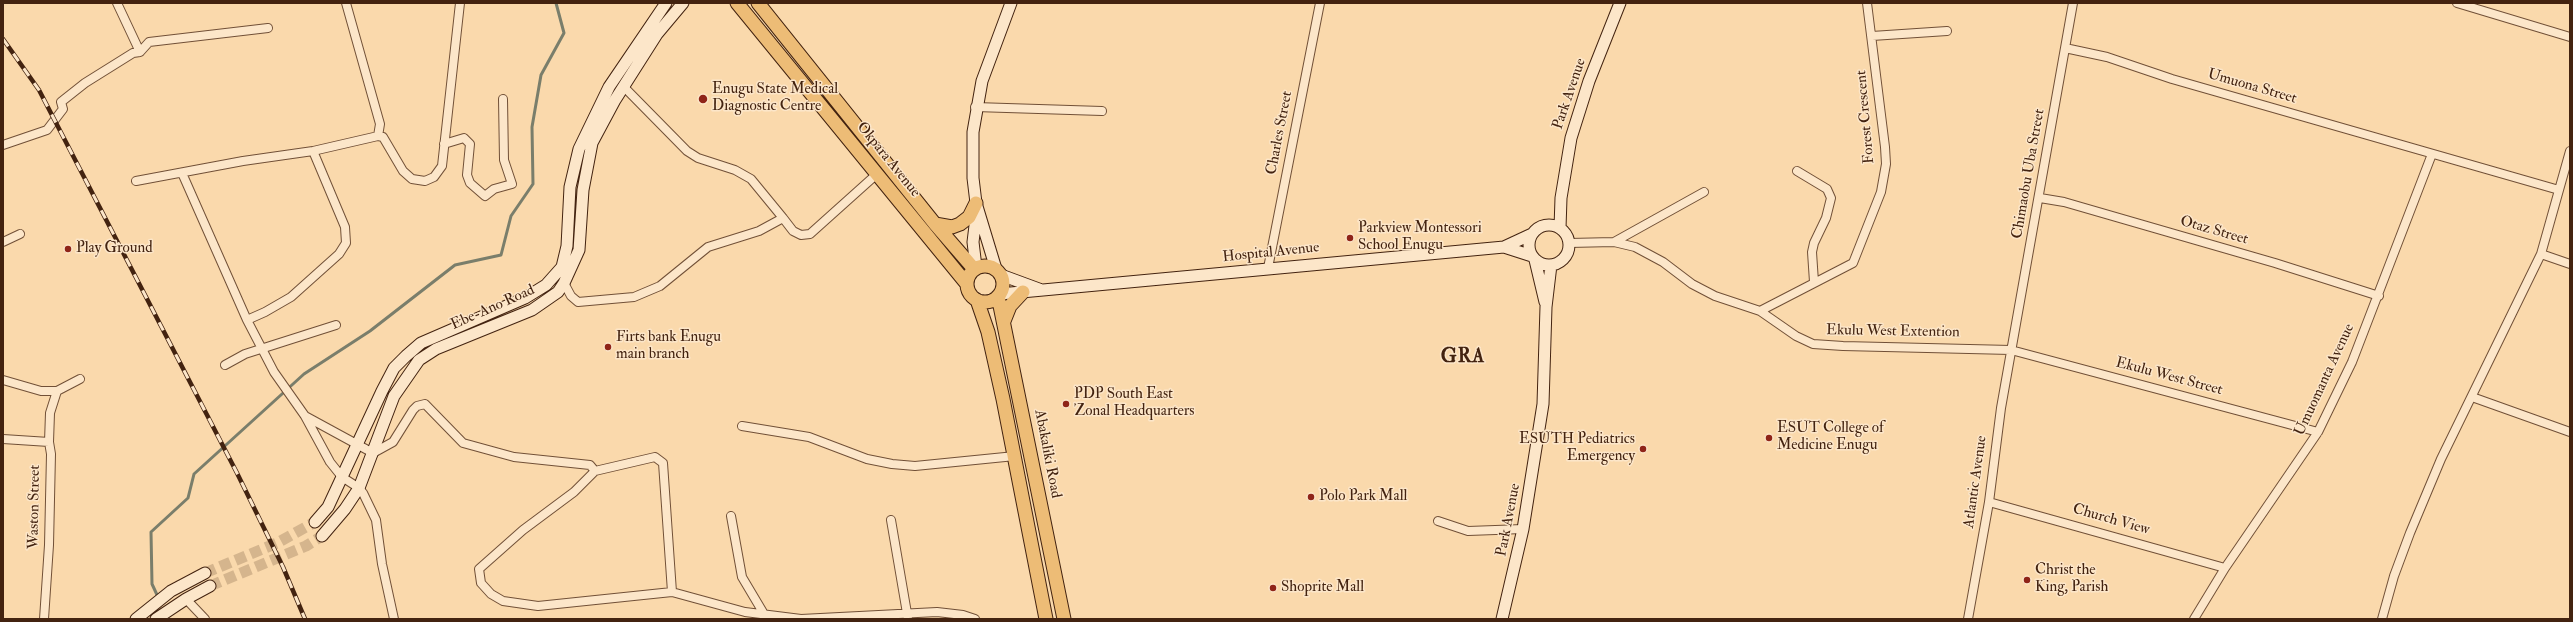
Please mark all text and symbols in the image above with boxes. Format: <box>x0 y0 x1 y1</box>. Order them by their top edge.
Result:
street label: Park Avenue <box>1549 56 1591 132</box>
street label: Umuona Street <box>2205 66 2299 108</box>
street label: Forest Crescent <box>1853 69 1879 165</box>
place label: Enugu State Medical Diagnostic Centre <box>712 81 838 116</box>
street label: Charles Street <box>1263 90 1297 176</box>
marker: Enugu State Medical Diagnostic Centre <box>697 93 709 105</box>
street label: Chimaobu Uba Street <box>2009 108 2049 240</box>
street label: Okpara Avenue <box>852 119 924 201</box>
street label: Otaz Street <box>2178 213 2250 249</box>
place label: Parkview Montessori School Enugu <box>1358 220 1482 255</box>
marker: Parkview Montessori School Enugu <box>1345 233 1355 243</box>
street label: Hospital Avenue <box>1222 239 1320 267</box>
place label: Play Ground <box>76 240 153 258</box>
marker: Play Ground <box>63 244 73 254</box>
street label: Ebe-Ano Road <box>448 282 538 334</box>
street label: Umuomanta Avenue <box>2291 321 2359 439</box>
street label: Ekulu West Extention <box>1826 322 1960 342</box>
place label: Firts bank Enugu main branch <box>616 329 721 364</box>
marker: Firts bank Enugu main branch <box>603 342 613 352</box>
district label: GRA <box>1441 347 1485 369</box>
street label: Ekulu West Street <box>2114 354 2224 400</box>
place label: PDP South East Zonal Headquarters <box>1074 386 1194 421</box>
marker: PDP South East Zonal Headquarters <box>1061 399 1071 409</box>
street label: Abakaliki Road <box>1030 408 1064 500</box>
place label: ESUT College of Medicine Enugu <box>1777 420 1884 455</box>
place label: ESUTH Pediatrics Emergency <box>1519 431 1635 466</box>
marker: ESUT College of Medicine Enugu <box>1764 433 1774 443</box>
street label: Atlantic Avenue <box>1961 434 1991 530</box>
marker: ESUTH Pediatrics Emergency <box>1638 444 1648 454</box>
street label: Waston Street <box>25 465 45 549</box>
street label: Park Avenue <box>1493 482 1525 558</box>
place label: Polo Park Mall <box>1319 488 1407 506</box>
marker: Polo Park Mall <box>1306 492 1316 502</box>
street label: Church View <box>2071 500 2151 540</box>
place label: Christ the King, Parish <box>2035 562 2108 597</box>
marker: Christ the King, Parish <box>2022 575 2032 585</box>
place label: Shoprite Mall <box>1281 579 1364 597</box>
marker: Shoprite Mall <box>1268 583 1278 593</box>

